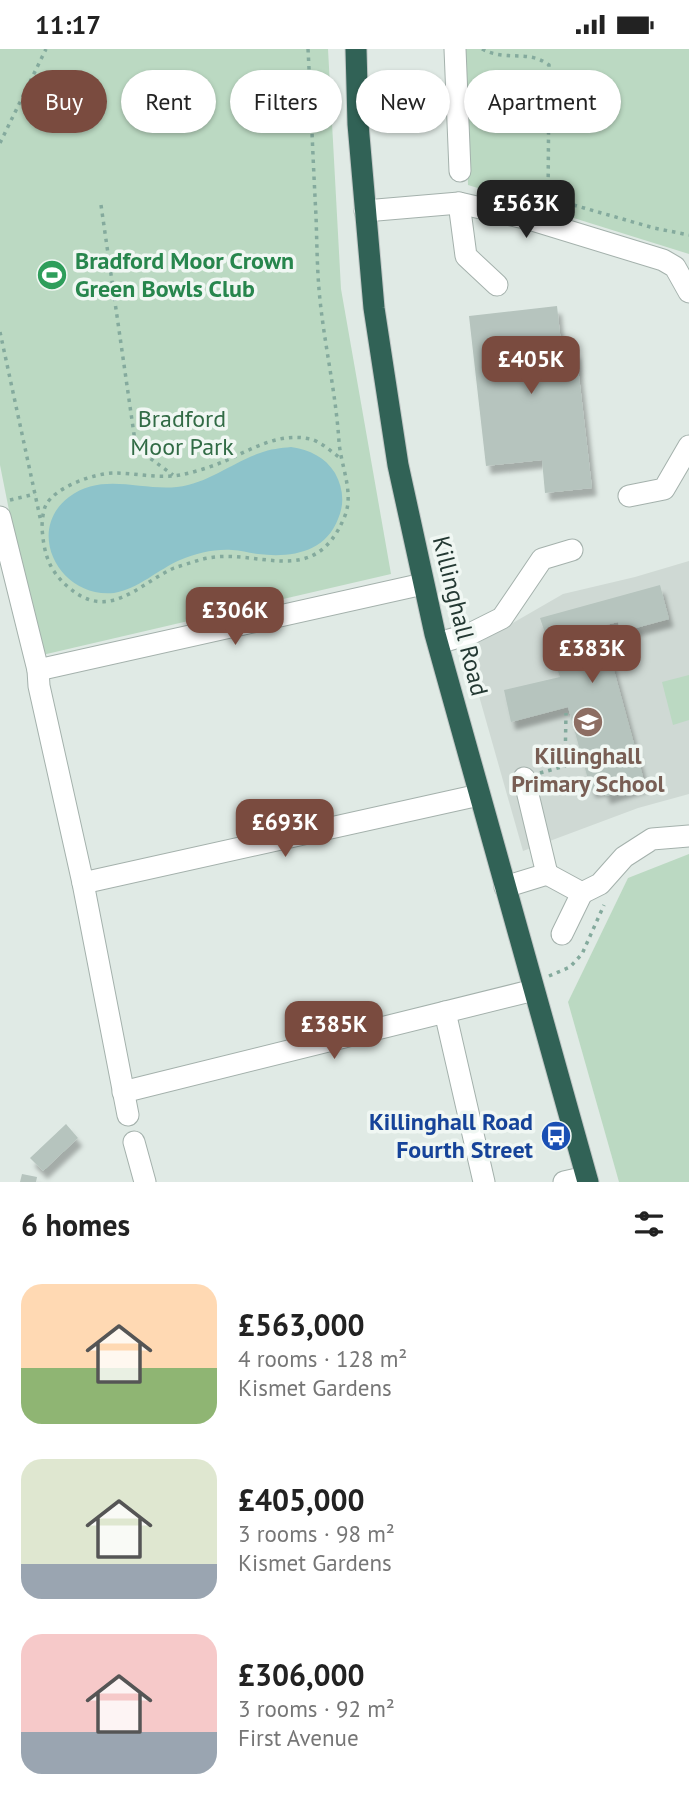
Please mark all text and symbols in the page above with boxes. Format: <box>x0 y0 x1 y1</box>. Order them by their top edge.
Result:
text: 11:17 <box>35 8 101 41</box>
chip: Buy <box>21 70 107 133</box>
chip: Rent <box>121 70 216 133</box>
chip: Filters <box>230 70 342 133</box>
chip: New <box>356 70 450 133</box>
chip: Apartment <box>464 70 621 133</box>
pin: £563K <box>477 181 575 240</box>
text: £563K <box>493 188 559 217</box>
place label: Bradford Moor Crown Green Bowls Club <box>75 245 294 304</box>
sports icon: Bradford Moor Crown Green Bowls Club <box>35 258 69 292</box>
pin: £405K <box>482 337 580 396</box>
text: £405K <box>498 344 564 373</box>
park label: Bradford Moor Park <box>130 403 234 462</box>
street label: Killinghall Road <box>426 533 495 699</box>
pin: £306K <box>186 587 284 647</box>
text: £306K <box>202 595 268 624</box>
pin: £383K <box>543 625 641 685</box>
text: £383K <box>559 633 625 662</box>
school or university icon: Killinghall Primary School <box>571 705 605 739</box>
place label: Killinghall Primary School <box>511 740 666 799</box>
pin: £693K <box>236 799 334 859</box>
text: £693K <box>252 807 318 836</box>
pin: £385K <box>285 1002 383 1061</box>
text: £385K <box>301 1009 367 1038</box>
place label: Killinghall Road Fourth Street <box>369 1106 534 1165</box>
bus stop icon: Killinghall Road Fourth Street <box>539 1119 573 1153</box>
text: 6 homes <box>21 1205 130 1244</box>
icon: filters <box>630 1205 668 1243</box>
text: £563,000 <box>238 1305 365 1344</box>
icon: home <box>77 1312 161 1396</box>
text: 4 rooms · 128 m² <box>238 1344 407 1373</box>
text: Kismet Gardens <box>238 1373 392 1402</box>
text: £405,000 <box>238 1480 365 1519</box>
icon: home <box>77 1487 161 1571</box>
text: 3 rooms · 98 m² <box>238 1519 395 1548</box>
text: Kismet Gardens <box>238 1548 392 1577</box>
text: £306,000 <box>238 1655 365 1694</box>
icon: home <box>77 1662 161 1746</box>
text: 3 rooms · 92 m² <box>238 1694 395 1723</box>
text: First Avenue <box>238 1723 359 1752</box>

